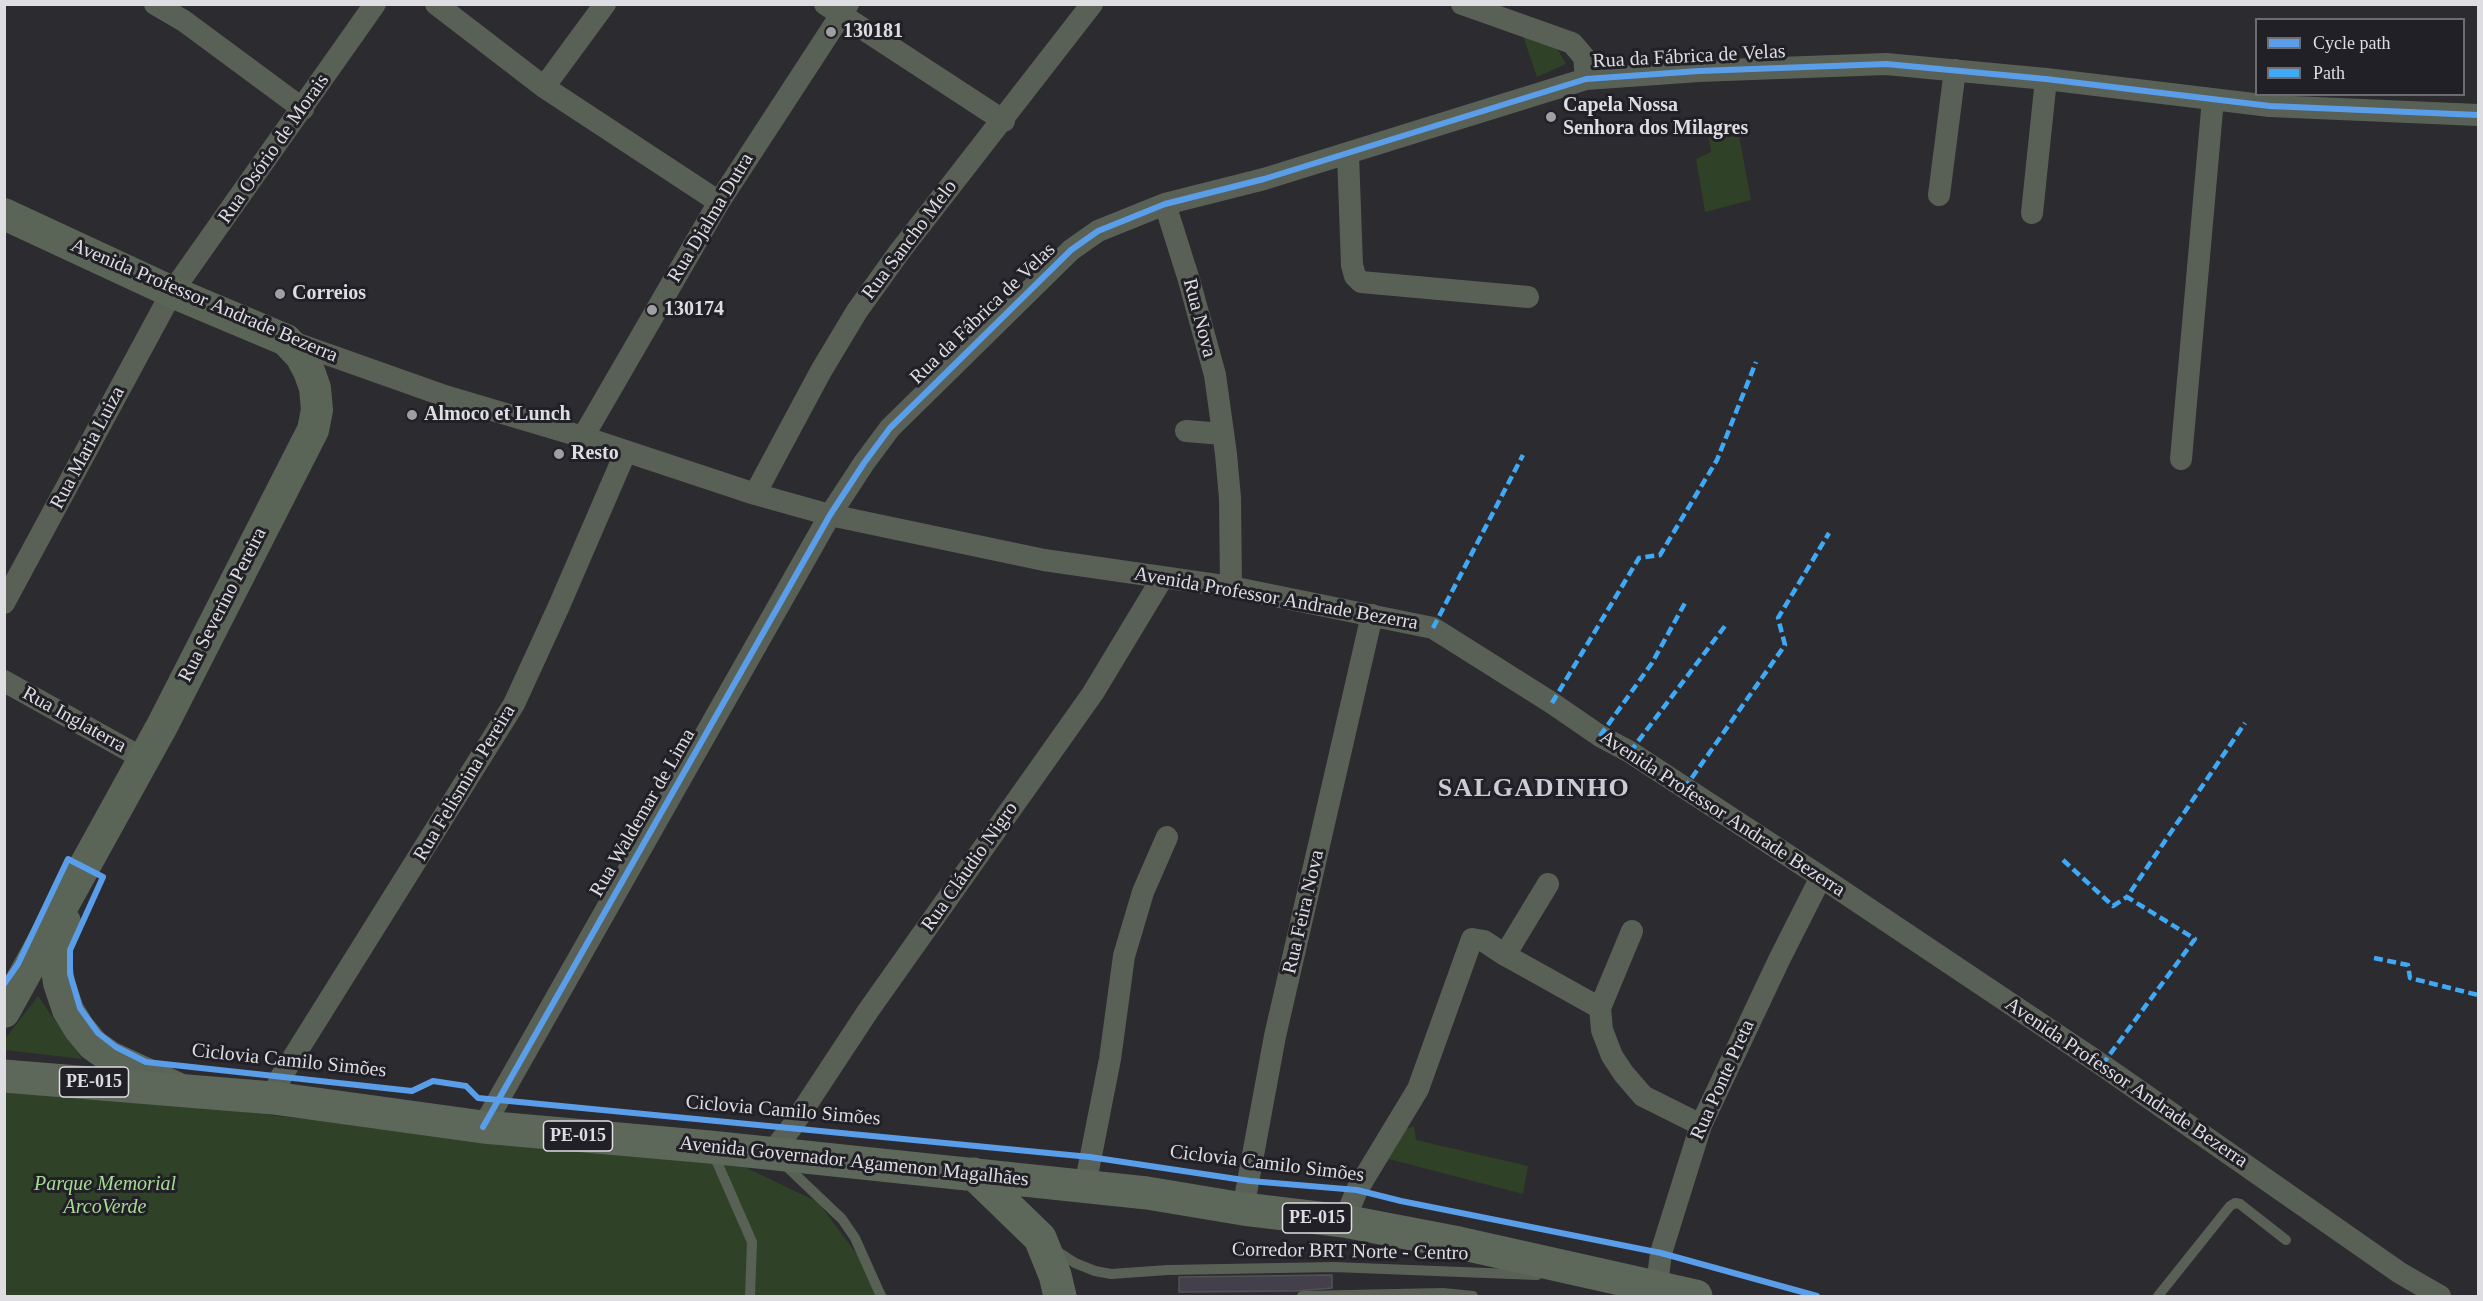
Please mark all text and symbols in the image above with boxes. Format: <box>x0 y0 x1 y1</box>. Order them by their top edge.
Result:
legend <box>2255 18 2465 96</box>
place label: 130181 <box>843 20 903 44</box>
marker: 130181 <box>824 25 838 39</box>
text: Cycle path <box>2313 33 2390 53</box>
street label: Rua da Fábrica de Velas <box>1592 40 1786 74</box>
text: Path <box>2313 63 2345 83</box>
street label: Rua Osório de Morais <box>213 70 335 228</box>
place label: Capela Nossa Senhora dos Milagres <box>1563 94 1748 141</box>
marker: Capela Nossa Senhora dos Milagres <box>1544 110 1558 124</box>
street label: Rua Djalma Dutra <box>663 149 759 287</box>
street label: Rua Sancho Melo <box>857 176 963 304</box>
street label: Avenida Professor Andrade Bezerra <box>67 234 341 368</box>
street label: Rua da Fábrica de Velas <box>905 238 1061 390</box>
street label: Rua Nova <box>1177 276 1221 360</box>
place label: Correios <box>292 282 366 306</box>
marker: Correios <box>273 287 287 301</box>
place label: 130174 <box>664 298 724 322</box>
marker: 130174 <box>645 303 659 317</box>
street label: Rua Maria Luiza <box>46 383 130 513</box>
place label: Almoco et Lunch <box>424 403 571 427</box>
marker: Almoco et Lunch <box>405 408 419 422</box>
place label: Resto <box>571 442 619 466</box>
marker: Resto <box>552 447 566 461</box>
street label: Rua Severino Pereira <box>174 524 272 686</box>
street label: Avenida Professor Andrade Bezerra <box>1132 562 1420 636</box>
street label: Rua Inglaterra <box>18 682 130 758</box>
street label: Rua Felismina Pereira <box>409 701 521 865</box>
street label: Rua Waldemar de Lima <box>585 725 701 901</box>
street label: Avenida Professor Andrade Bezerra <box>1595 726 1849 902</box>
district label: SALGADINHO <box>1438 773 1630 805</box>
street label: Rua Cláudio Nigro <box>917 798 1023 936</box>
street label: Rua Feira Nova <box>1278 848 1330 976</box>
street label: Avenida Professor Andrade Bezerra <box>2000 993 2252 1173</box>
street label: Rua Ponte Preta <box>1686 1016 1760 1144</box>
street label: Ciclovia Camilo Simões <box>191 1039 387 1083</box>
road number: PE-015 <box>60 1067 128 1097</box>
street label: Ciclovia Camilo Simões <box>685 1091 881 1131</box>
road number: PE-015 <box>544 1121 612 1151</box>
street label: Avenida Governador Agamenon Magalhães <box>678 1132 1030 1192</box>
street label: Ciclovia Camilo Simões <box>1168 1140 1366 1188</box>
park label: Parque Memorial ArcoVerde <box>34 1173 176 1220</box>
road number: PE-015 <box>1282 1203 1352 1233</box>
street label: Corredor BRT Norte - Centro <box>1232 1238 1468 1266</box>

